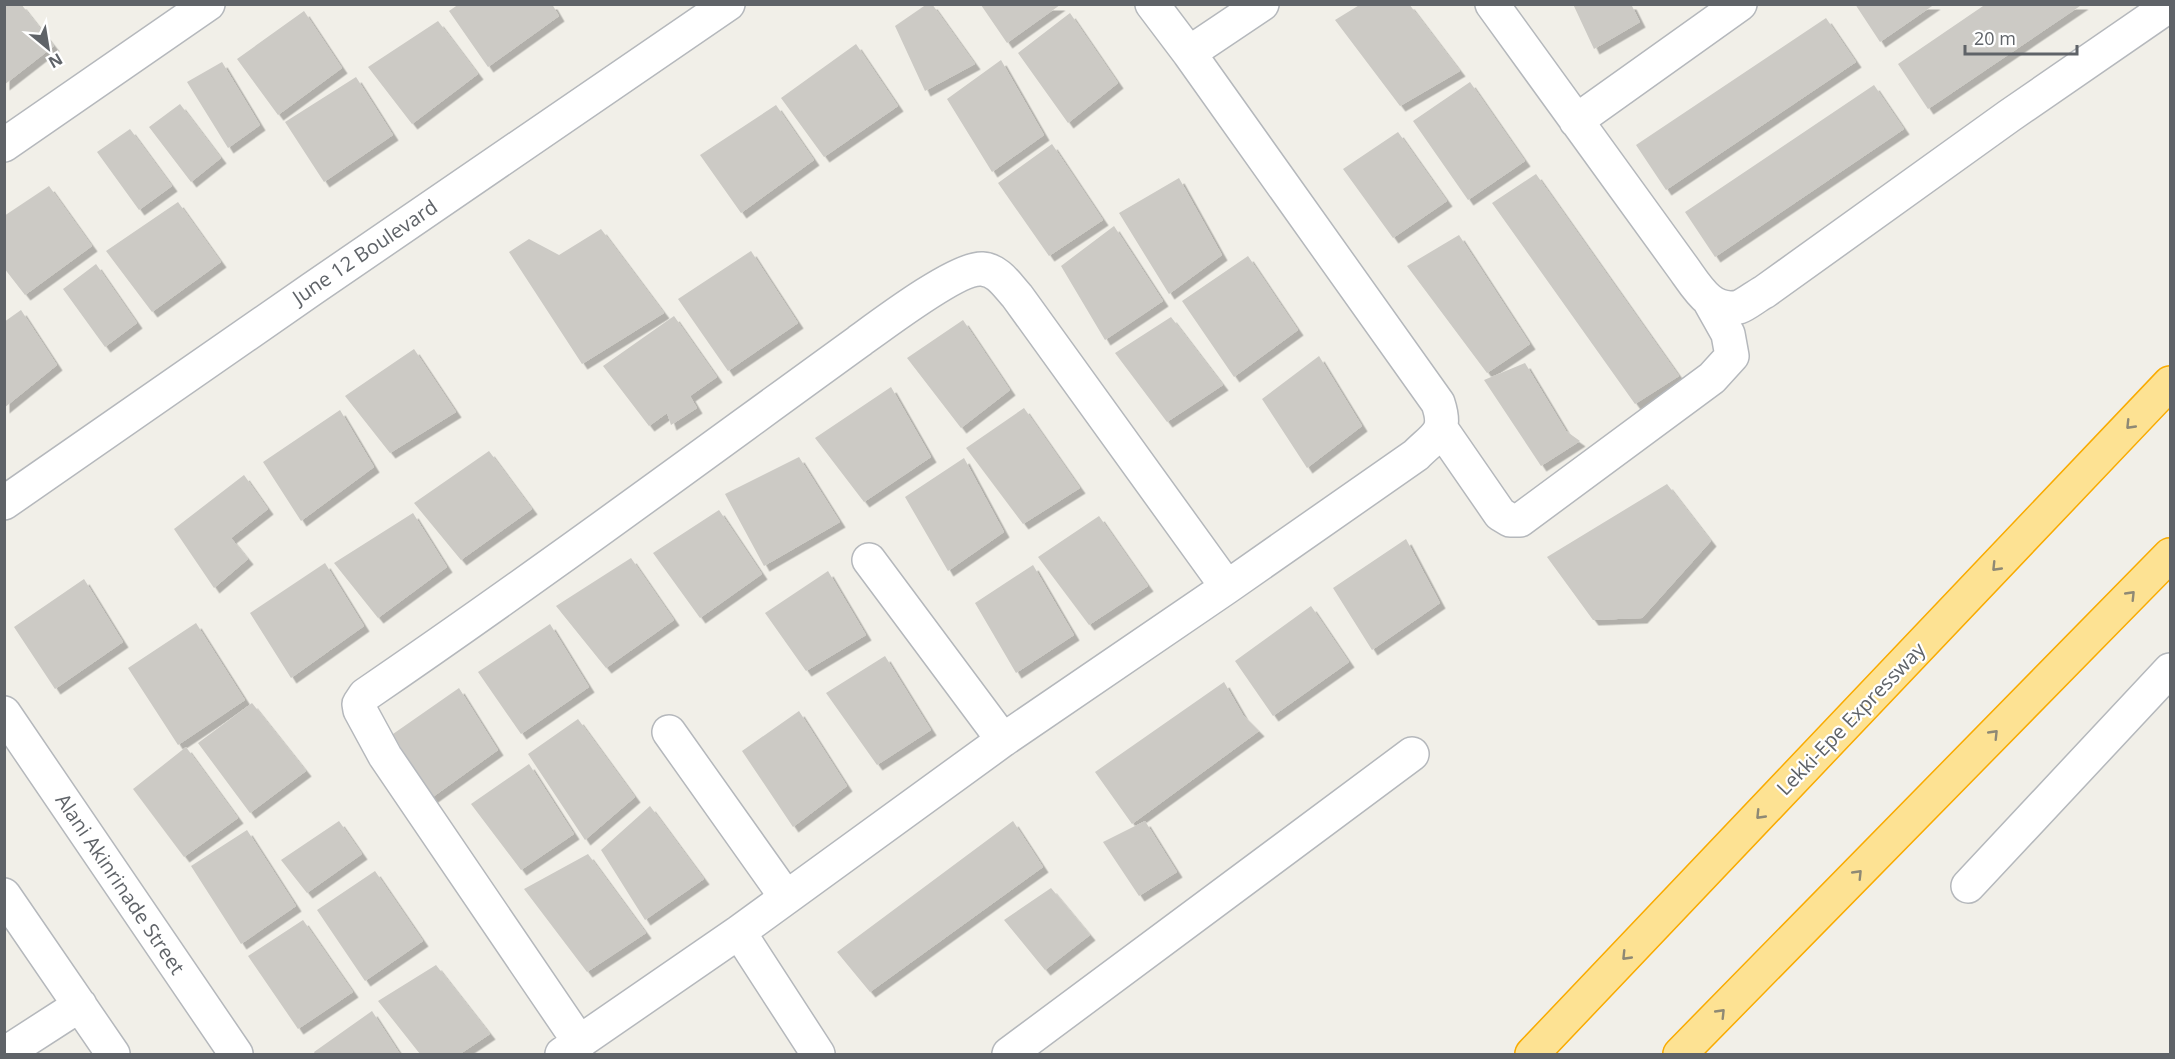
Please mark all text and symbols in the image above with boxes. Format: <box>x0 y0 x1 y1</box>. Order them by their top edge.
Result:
north arrow <box>18 18 78 78</box>
scale bar <box>1965 18 2078 56</box>
text: 20 m <box>1974 26 2016 50</box>
text: N <box>44 48 67 74</box>
street label: June 12 Boulevard <box>285 193 442 311</box>
one-way arrow <box>2126 419 2137 429</box>
one-way arrow <box>1992 560 2003 570</box>
one-way arrow <box>2123 592 2134 603</box>
street label: Lekki-Epe Expressway <box>1770 636 1931 801</box>
one-way arrow <box>1987 731 1998 741</box>
street label: Alani Akinrinade Street <box>50 788 191 980</box>
one-way arrow <box>1756 808 1767 818</box>
one-way arrow <box>1850 870 1861 881</box>
one-way arrow <box>1622 949 1633 960</box>
one-way arrow <box>1714 1009 1725 1019</box>

